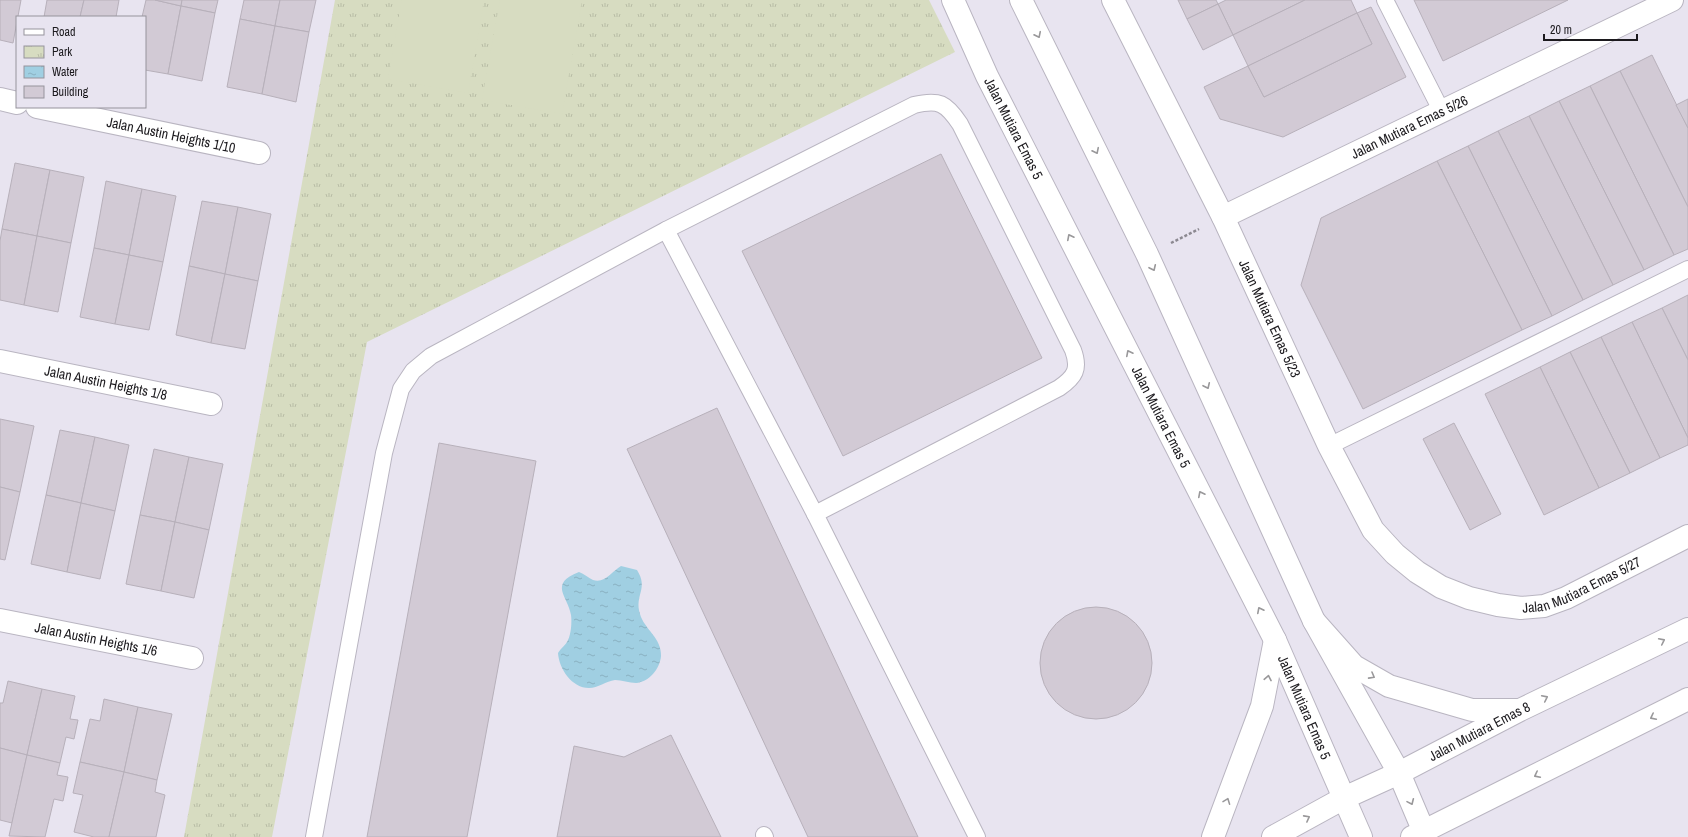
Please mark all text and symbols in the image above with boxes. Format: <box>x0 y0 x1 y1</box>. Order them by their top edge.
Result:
legend <box>16 16 146 108</box>
scale bar <box>1544 16 1637 42</box>
text: 20 m <box>1550 22 1572 38</box>
text: Road <box>52 24 76 40</box>
one-way arrow <box>1033 31 1041 38</box>
text: Park <box>52 44 72 60</box>
text: Water <box>52 64 79 80</box>
street label: Jalan Mutiara Emas 5 <box>980 74 1047 182</box>
text: Building <box>52 84 89 100</box>
street label: Jalan Mutiara Emas 5/26 <box>1348 91 1471 163</box>
street label: Jalan Austin Heights 1/10 <box>105 113 237 157</box>
one-way arrow <box>1091 147 1099 155</box>
one-way arrow <box>1067 234 1075 242</box>
street label: Jalan Mutiara Emas 5/23 <box>1235 257 1305 380</box>
one-way arrow <box>1149 264 1157 271</box>
one-way arrow <box>1126 350 1134 357</box>
street label: Jalan Austin Heights 1/8 <box>43 361 169 404</box>
street label: Jalan Mutiara Emas 5 <box>1128 363 1195 471</box>
one-way arrow <box>1203 383 1211 390</box>
one-way arrow <box>1198 491 1206 498</box>
street label: Jalan Mutiara Emas 5/27 <box>1521 553 1644 617</box>
one-way arrow <box>1257 606 1265 614</box>
street label: Jalan Austin Heights 1/6 <box>33 618 159 660</box>
one-way arrow <box>1658 638 1666 646</box>
street label: Jalan Mutiara Emas 5 <box>1274 652 1335 762</box>
one-way arrow <box>1368 672 1375 679</box>
one-way arrow <box>1263 674 1272 681</box>
one-way arrow <box>1541 695 1549 703</box>
street label: Jalan Mutiara Emas 8 <box>1426 698 1533 765</box>
one-way arrow <box>1650 712 1657 720</box>
one-way arrow <box>1534 770 1541 778</box>
one-way arrow <box>1222 797 1230 804</box>
one-way arrow <box>1407 799 1415 806</box>
one-way arrow <box>1303 816 1310 823</box>

